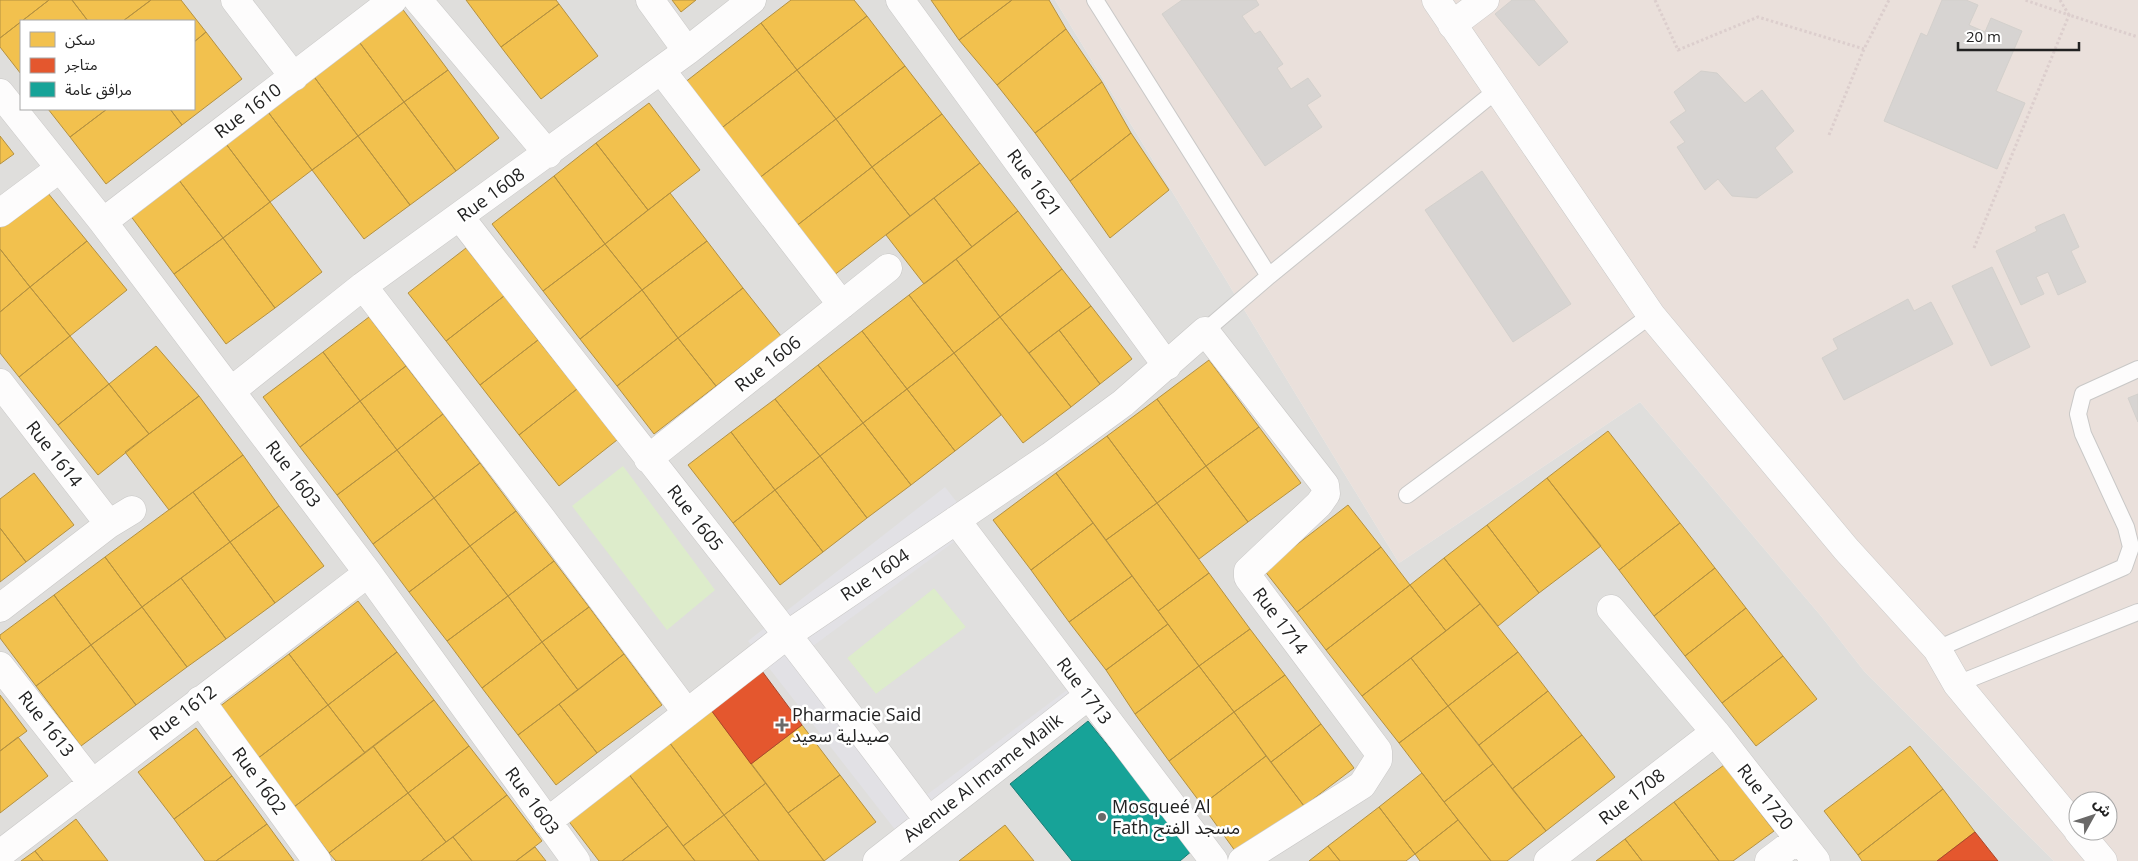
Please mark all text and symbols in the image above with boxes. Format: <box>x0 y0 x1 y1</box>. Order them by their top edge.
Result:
legend <box>20 20 195 110</box>
scale bar <box>1958 20 2079 52</box>
text: 20 m <box>1966 26 2001 46</box>
text: سكن <box>65 29 96 49</box>
text: متاجر <box>64 54 98 74</box>
street label: Rue 1610 <box>209 77 286 143</box>
text: مرافق عامة <box>65 79 132 100</box>
street label: Rue 1621 <box>1002 144 1067 221</box>
street label: Rue 1608 <box>452 162 529 227</box>
street label: Rue 1606 <box>729 330 806 397</box>
street label: Rue 1614 <box>21 415 88 492</box>
street label: Rue 1603 <box>261 435 327 512</box>
street label: Rue 1605 <box>662 479 729 556</box>
street label: Rue 1604 <box>835 542 914 606</box>
street label: Rue 1714 <box>1248 582 1314 659</box>
street label: Rue 1713 <box>1052 652 1118 729</box>
street label: Rue 1612 <box>144 679 221 745</box>
street label: Rue 1613 <box>13 685 80 762</box>
place label: Pharmacie Said صيدلية سعيد <box>792 702 921 747</box>
street label: Avenue Al Imame Malik <box>898 707 1067 847</box>
marker: Pharmacie Said صيدلية سعيد <box>776 719 788 731</box>
street label: Rue 1602 <box>227 742 292 819</box>
street label: Rue 1720 <box>1732 758 1799 835</box>
street label: Rue 1603 <box>500 762 565 839</box>
street label: Rue 1708 <box>1593 763 1670 830</box>
north arrow <box>2068 791 2118 841</box>
place label: Mosqueé Al Fath مسجد الفتح <box>1112 794 1240 841</box>
text: ش <box>2090 794 2117 821</box>
marker: Mosqueé Al Fath مسجد الفتح <box>1096 811 1108 823</box>

